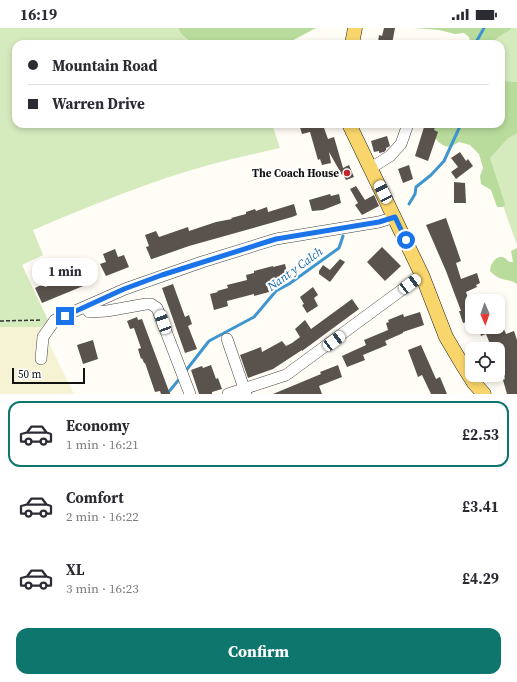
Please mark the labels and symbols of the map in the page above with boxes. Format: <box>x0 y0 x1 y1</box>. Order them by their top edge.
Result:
place label: The Coach House <box>252 166 339 181</box>
marker: The Coach House <box>342 168 352 178</box>
car <box>372 179 394 205</box>
route start <box>397 231 415 249</box>
water label: Nant y Calch <box>263 243 326 295</box>
callout: 1 min <box>32 258 98 286</box>
car <box>397 272 423 296</box>
north arrow <box>465 294 505 334</box>
route end <box>56 307 74 325</box>
car <box>153 309 173 335</box>
car <box>321 329 347 353</box>
scale bar <box>12 366 85 385</box>

